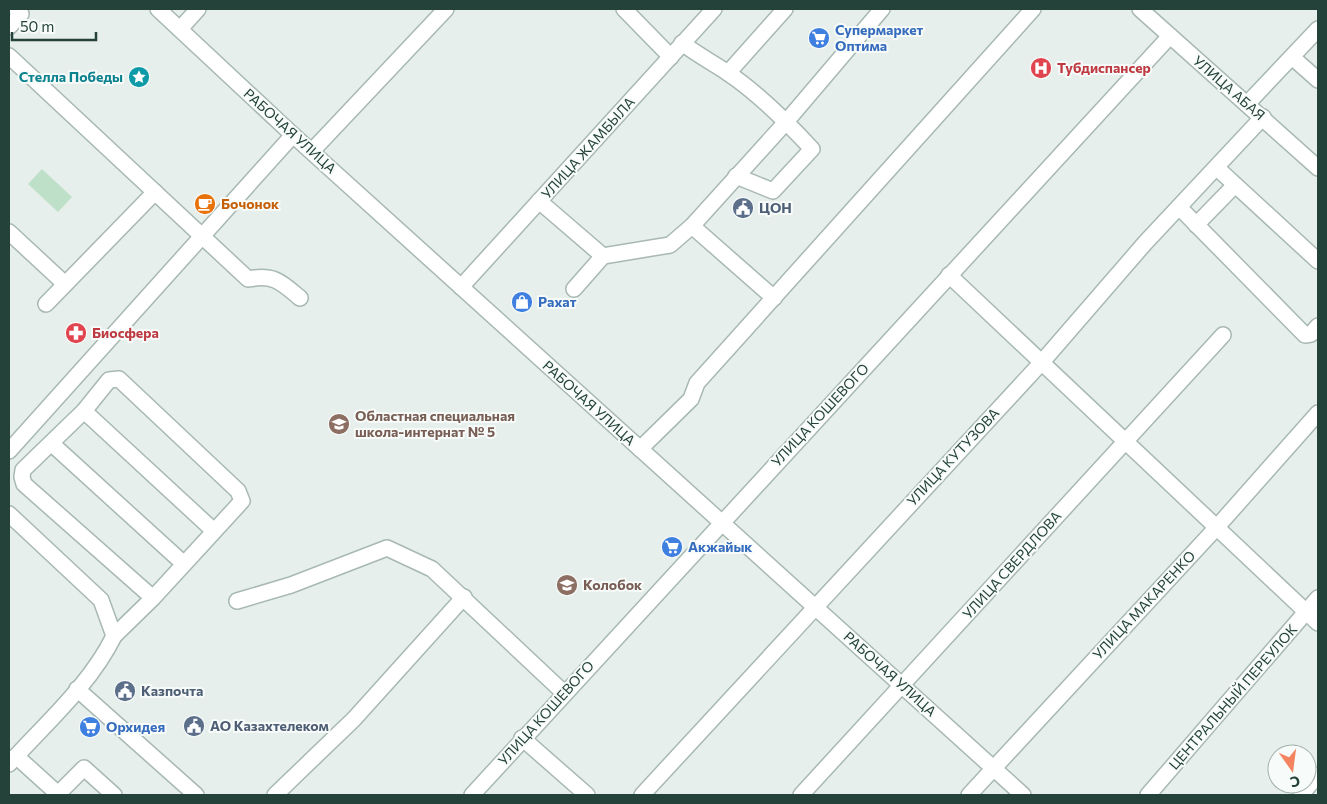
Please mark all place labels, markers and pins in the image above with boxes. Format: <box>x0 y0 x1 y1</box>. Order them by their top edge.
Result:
place label: Супермаркет Оптима <box>835 21 924 54</box>
supermarket icon: Супермаркет Оптима <box>807 26 831 50</box>
hospital icon: Тубдиспансер <box>1029 56 1053 80</box>
place label: Тубдиспансер <box>1057 59 1151 76</box>
place icon: Стелла Победы <box>127 65 151 89</box>
place label: Стелла Победы <box>19 68 123 85</box>
cafe icon: Бочонок <box>193 192 217 216</box>
place label: Бочонок <box>221 195 279 212</box>
public building icon: ЦОН <box>731 196 755 220</box>
place label: ЦОН <box>759 199 792 216</box>
shop icon: Рахат <box>510 290 534 314</box>
place label: Рахат <box>538 293 577 310</box>
pharmacy icon: Биосфера <box>64 321 88 345</box>
place label: Биосфера <box>92 324 159 341</box>
place label: Областная специальная школа-интернат № 5 <box>355 407 515 440</box>
school or university icon: Областная специальная школа-интернат № 5 <box>327 412 351 436</box>
supermarket icon: Акжайык <box>660 535 684 559</box>
place label: Акжайык <box>688 538 752 555</box>
school or university icon: Колобок <box>555 573 579 597</box>
place label: Колобок <box>583 576 642 593</box>
public building icon: Казпочта <box>113 679 137 703</box>
place label: Казпочта <box>141 682 203 699</box>
public building icon: АО Казахтелеком <box>182 714 206 738</box>
supermarket icon: Орхидея <box>78 715 102 739</box>
place label: АО Казахтелеком <box>210 717 329 734</box>
place label: Орхидея <box>106 718 165 735</box>

